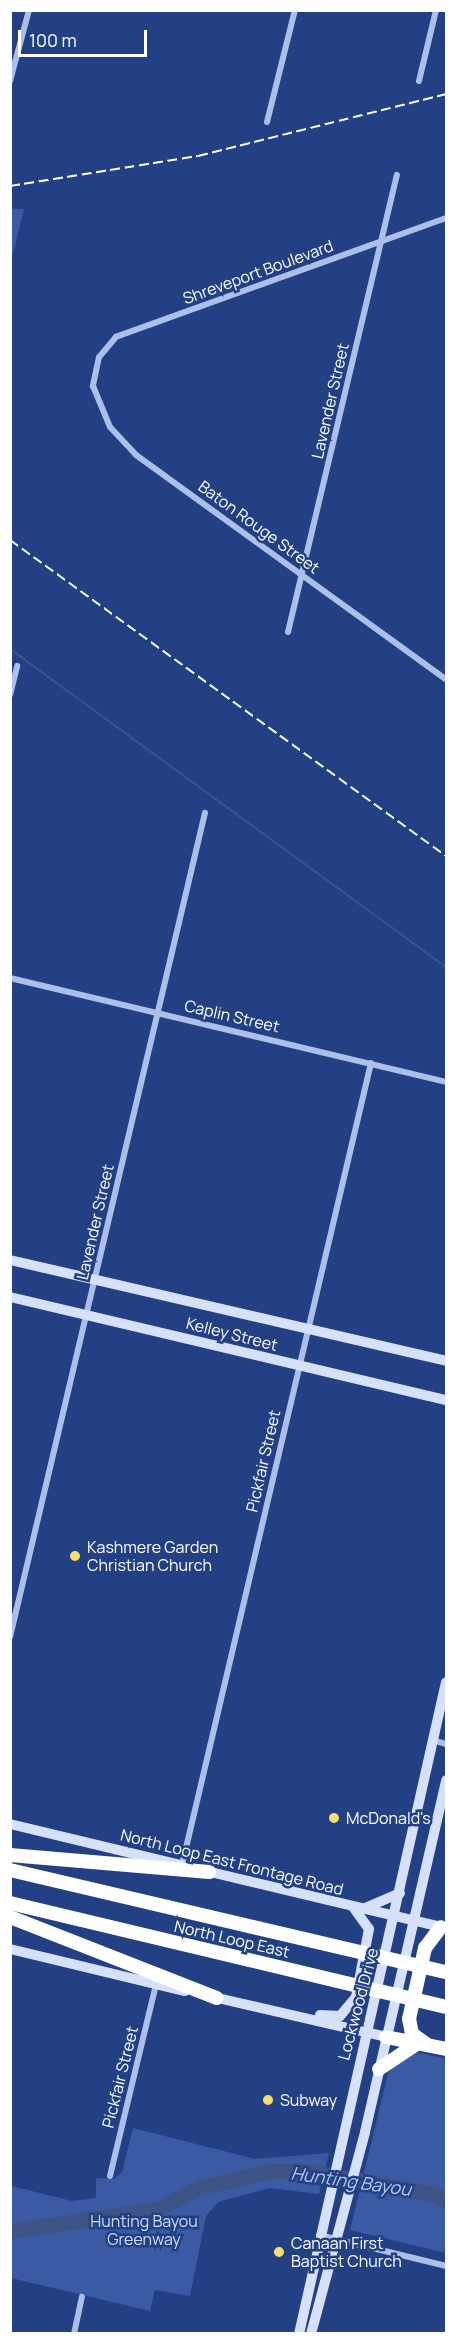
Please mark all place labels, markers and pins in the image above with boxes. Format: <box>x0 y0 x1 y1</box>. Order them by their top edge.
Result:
place label: Kashmere Garden Christian Church <box>87 1537 218 1575</box>
marker: Kashmere Garden Christian Church <box>68 1549 82 1563</box>
place label: McDonald's <box>346 1808 431 1828</box>
marker: McDonald's <box>327 1811 341 1825</box>
place label: Subway <box>280 2090 337 2110</box>
marker: Subway <box>261 2093 275 2107</box>
place label: Canaan First Baptist Church <box>291 2233 402 2271</box>
marker: Canaan First Baptist Church <box>272 2245 286 2259</box>

